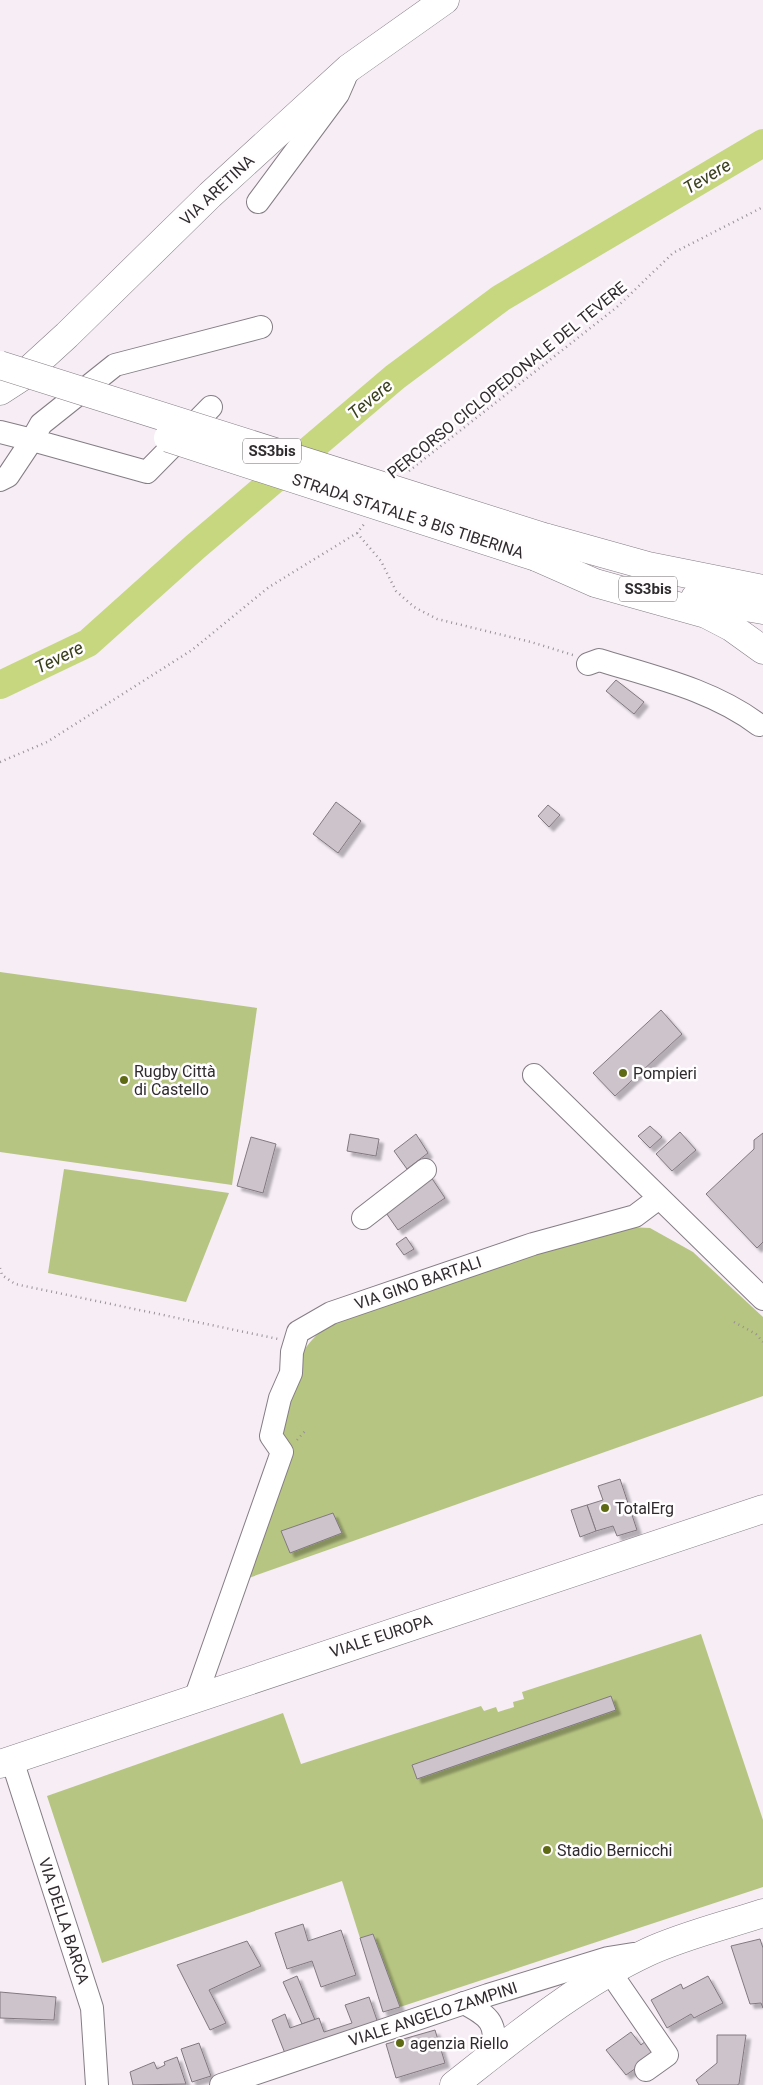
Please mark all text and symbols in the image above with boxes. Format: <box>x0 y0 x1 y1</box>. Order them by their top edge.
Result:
street label: VIA ARETINA <box>176 150 258 229</box>
water label: Tevere <box>680 154 734 198</box>
street label: PERCORSO CICLOPEDONALE DEL TEVERE <box>384 278 630 482</box>
water label: Tevere <box>344 374 396 424</box>
road number: SS3bis <box>243 438 301 464</box>
street label: STRADA STATALE 3 BIS TIBERINA <box>290 469 527 563</box>
road number: SS3bis <box>619 576 677 602</box>
water label: Tevere <box>31 636 87 678</box>
place label: Rugby Città di Castello <box>134 1062 216 1099</box>
place label: Pompieri <box>633 1064 697 1083</box>
marker: Pompieri <box>617 1067 629 1079</box>
marker: Rugby Città di Castello <box>118 1074 130 1086</box>
street label: VIA GINO BARTALI <box>352 1252 484 1314</box>
place label: TotalErg <box>615 1499 674 1518</box>
marker: TotalErg <box>599 1502 611 1514</box>
street label: VIALE EUROPA <box>327 1610 435 1662</box>
place label: Stadio Bernicchi <box>557 1841 673 1860</box>
marker: Stadio Bernicchi <box>541 1844 553 1856</box>
street label: VIA DELLA BARCA <box>35 1855 94 1987</box>
street label: VIALE ANGELO ZAMPINI <box>346 1978 520 2050</box>
place label: agenzia Riello <box>410 2034 509 2053</box>
marker: agenzia Riello <box>394 2037 406 2049</box>

